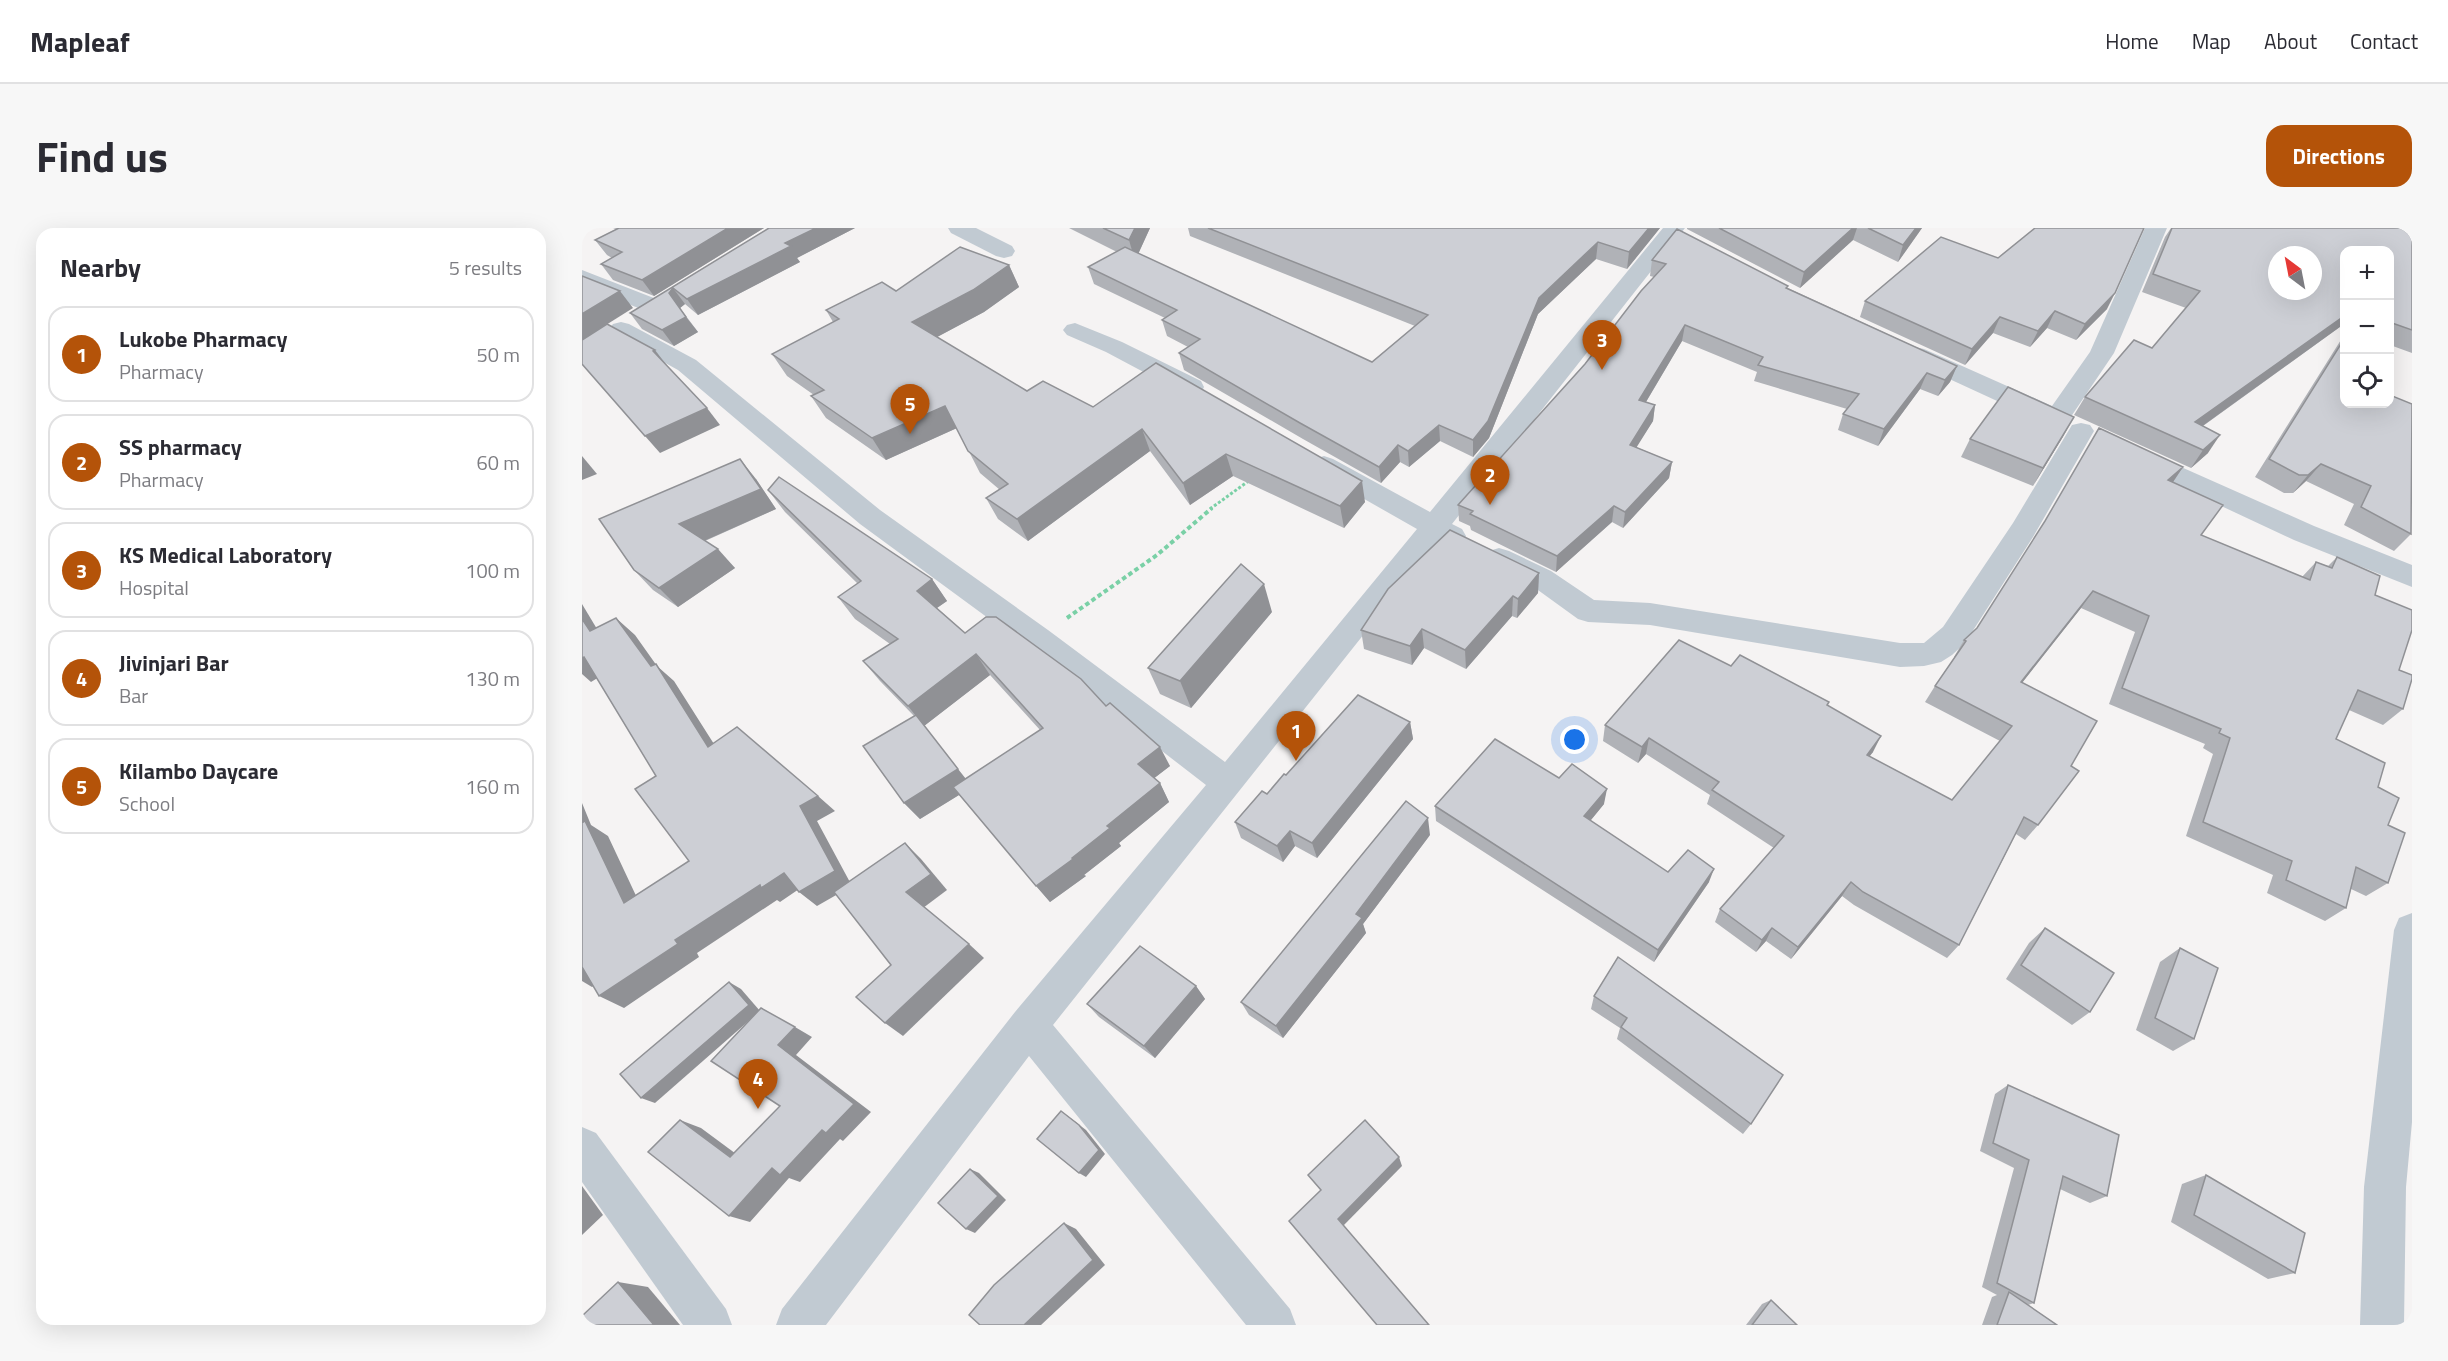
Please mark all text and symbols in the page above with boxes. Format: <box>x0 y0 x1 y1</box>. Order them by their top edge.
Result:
text: Mapleaf <box>30 20 130 63</box>
text: Home <box>2105 25 2159 57</box>
text: Map <box>2192 25 2231 57</box>
text: About <box>2264 25 2317 57</box>
text: Contact <box>2350 25 2418 57</box>
text: Find us <box>36 124 168 188</box>
button: Directions <box>2266 125 2412 187</box>
north arrow <box>2268 246 2322 300</box>
map controls <box>2340 246 2394 408</box>
button: + <box>2340 246 2394 300</box>
text: Nearby <box>60 248 141 287</box>
text: 5 results <box>449 252 522 283</box>
button: − <box>2340 300 2394 354</box>
pin: 3 <box>1582 320 1622 370</box>
text: Lukobe Pharmacy <box>119 322 287 356</box>
text: 1 <box>76 339 87 370</box>
text: 50 m <box>476 339 520 370</box>
button: locate <box>2340 354 2394 408</box>
text: Pharmacy <box>119 356 204 387</box>
pin: 5 <box>890 384 930 434</box>
text: SS pharmacy <box>119 430 242 464</box>
text: 2 <box>76 447 87 478</box>
text: 60 m <box>476 447 520 478</box>
pin: 2 <box>1470 456 1510 505</box>
text: Pharmacy <box>119 464 204 495</box>
text: KS Medical Laboratory <box>119 538 332 572</box>
text: 3 <box>76 555 87 586</box>
text: 100 m <box>465 555 520 586</box>
text: Hospital <box>119 572 189 603</box>
text: Jivinjari Bar <box>119 646 229 680</box>
text: 4 <box>76 663 87 694</box>
text: 130 m <box>465 663 520 694</box>
text: Bar <box>119 680 148 711</box>
pin: 1 <box>1276 712 1316 761</box>
your location <box>1560 725 1589 754</box>
text: Kilambo Daycare <box>119 754 278 788</box>
text: 5 <box>76 771 87 802</box>
text: 160 m <box>465 771 520 802</box>
text: School <box>119 788 175 819</box>
pin: 4 <box>738 1060 777 1109</box>

